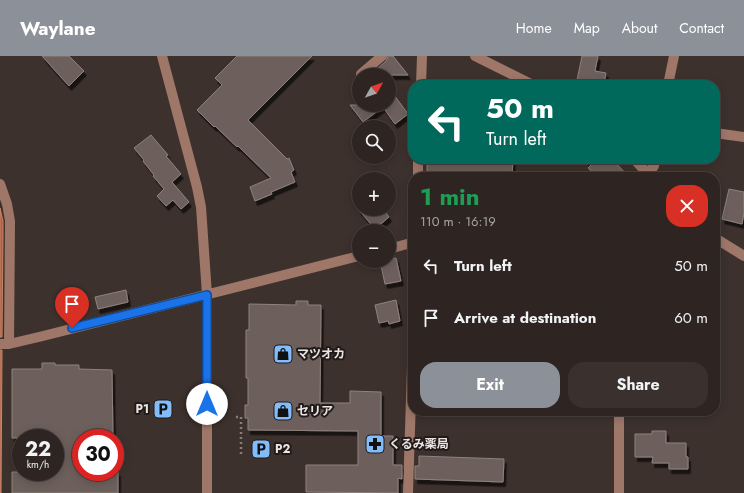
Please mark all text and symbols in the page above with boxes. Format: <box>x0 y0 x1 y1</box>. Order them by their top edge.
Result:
text: Waylane <box>20 15 96 42</box>
text: Home <box>516 18 552 38</box>
text: Map <box>574 18 600 38</box>
text: About <box>622 18 657 38</box>
text: Contact <box>679 18 724 38</box>
north arrow <box>352 68 396 112</box>
map controls <box>352 68 396 268</box>
text: 50 m <box>486 88 554 129</box>
icon: left <box>420 96 472 148</box>
button: search <box>352 120 396 164</box>
text: Turn left <box>486 126 546 152</box>
button: + <box>352 172 396 216</box>
text: 1 min <box>420 179 480 214</box>
button: close <box>666 185 708 227</box>
text: 110 m · 16:19 <box>420 212 496 231</box>
button: − <box>352 224 396 268</box>
icon: left <box>420 255 442 277</box>
text: Turn left <box>454 255 512 277</box>
text: 50 m <box>674 255 708 277</box>
pin <box>55 287 89 328</box>
icon: arrive <box>61 293 83 315</box>
icon: arrive <box>420 307 442 329</box>
text: Arrive at destination <box>454 307 596 329</box>
text: 60 m <box>674 307 708 329</box>
shop icon: マツオカ <box>272 343 294 365</box>
place label: マツオカ <box>297 345 345 363</box>
button: Exit <box>420 362 560 408</box>
button: Share <box>568 362 708 408</box>
position arrow <box>186 383 228 425</box>
parking icon: P1 <box>152 398 174 420</box>
place label: P1 <box>135 400 149 418</box>
shop icon: セリア <box>272 400 294 422</box>
place label: セリア <box>297 402 333 420</box>
speed limit sign: 30 <box>72 429 124 481</box>
pharmacy icon: くるみ薬局 <box>364 433 386 455</box>
text: 22 <box>25 435 51 464</box>
place label: くるみ薬局 <box>389 435 449 453</box>
parking icon: P2 <box>250 438 272 460</box>
place label: P2 <box>275 440 290 458</box>
text: km/h <box>27 457 49 472</box>

